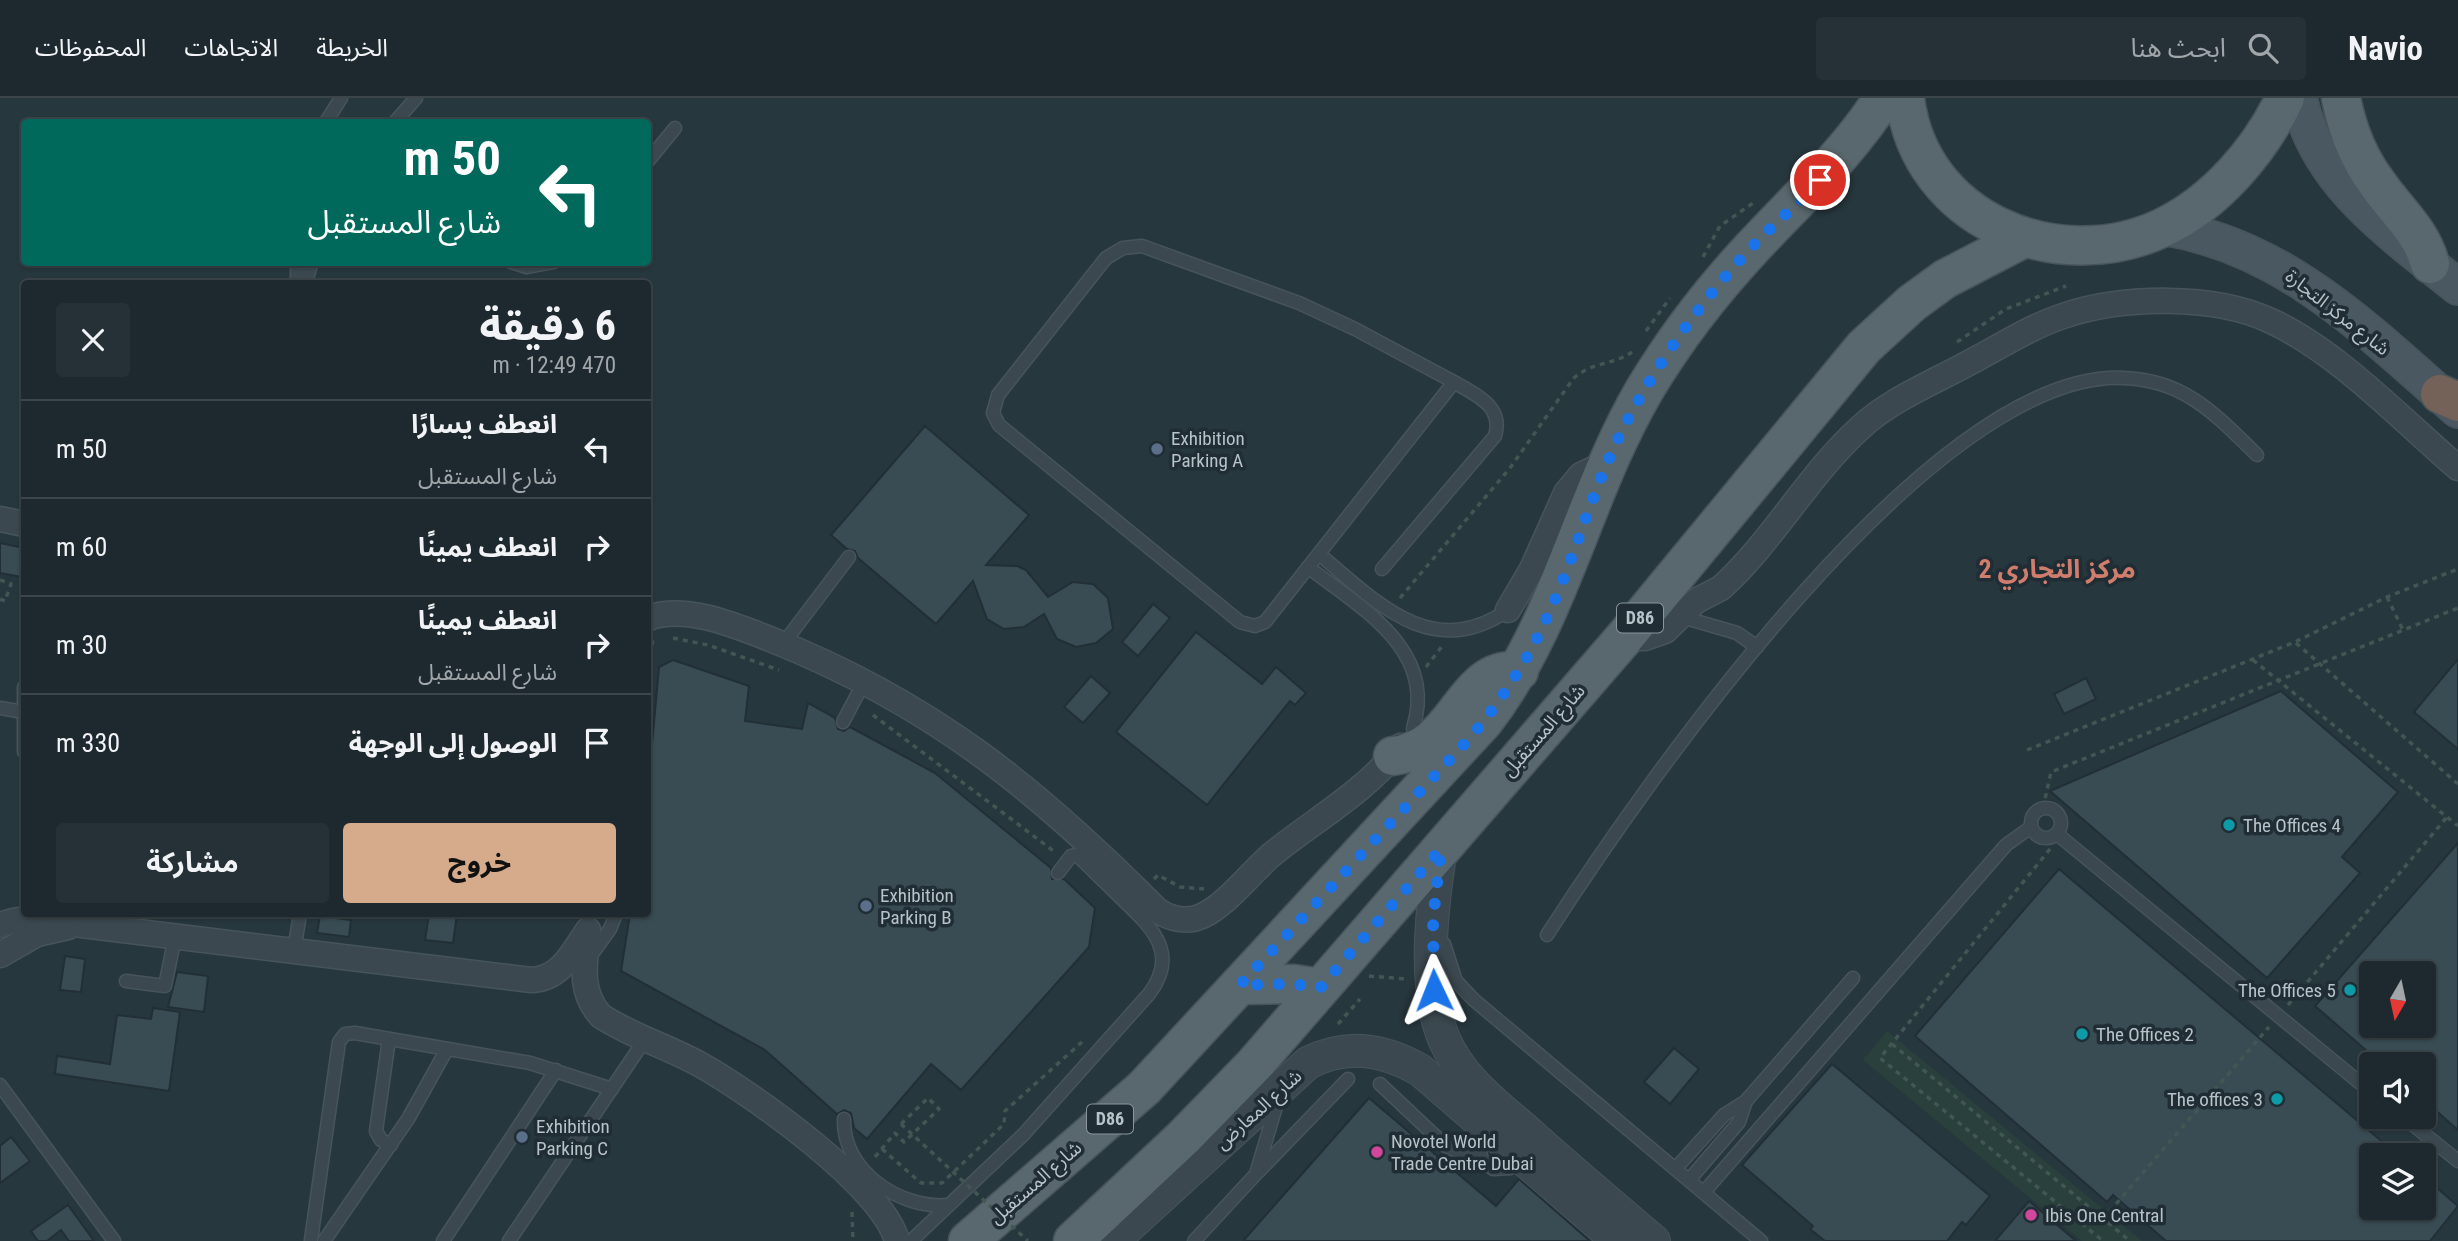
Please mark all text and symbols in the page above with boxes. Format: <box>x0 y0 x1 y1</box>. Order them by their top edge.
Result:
search box <box>1816 17 2306 80</box>
icon: search <box>2244 29 2282 67</box>
text: Navio <box>2348 29 2423 68</box>
text: ابحث هنا <box>2130 33 2226 63</box>
text: المحفوظات <box>35 34 146 62</box>
text: الاتجاهات <box>184 34 278 62</box>
text: الخريطة <box>316 34 388 62</box>
text: 50 m <box>404 130 501 187</box>
icon: left <box>525 147 616 238</box>
pin <box>1790 150 1850 210</box>
icon: arrive <box>1801 161 1839 199</box>
text: شارع المستقبل <box>308 203 501 241</box>
street label: شارع مركز التجارة <box>2280 265 2394 362</box>
text: 6 دقيقة <box>479 301 616 350</box>
button: close <box>56 303 130 377</box>
text: 470 m · 12:49 <box>492 352 616 379</box>
text: انعطف يسارًا <box>411 409 557 439</box>
place label: Exhibition Parking A <box>1171 427 1245 472</box>
icon: left <box>578 430 616 468</box>
text: 50 m <box>56 434 107 464</box>
marker: Exhibition Parking A <box>1149 441 1165 457</box>
text: شارع المستقبل <box>418 463 557 490</box>
icon: right <box>578 528 616 566</box>
text: 60 m <box>56 532 107 562</box>
text: انعطف يمينًا <box>418 532 557 562</box>
district label: مركز التجاري 2 <box>1978 554 2136 590</box>
road number: D86 <box>1617 604 1663 632</box>
text: انعطف يمينًا <box>418 605 557 635</box>
icon: right <box>578 626 616 664</box>
text: 30 m <box>56 630 107 660</box>
text: شارع المستقبل <box>418 659 557 686</box>
street label: شارع المستقبل <box>1497 679 1591 783</box>
icon: arrive <box>578 724 616 762</box>
text: 330 m <box>56 728 120 758</box>
text: الوصول إلى الوجهة <box>349 728 557 758</box>
place label: The Offices 4 <box>2243 814 2341 837</box>
marker: The Offices 4 <box>2221 817 2237 833</box>
button: مشاركة <box>56 823 329 903</box>
button: خروج <box>343 823 616 903</box>
place label: Exhibition Parking B <box>880 884 954 929</box>
marker: Exhibition Parking B <box>858 898 874 914</box>
position arrow <box>1397 953 1471 1027</box>
north arrow <box>2359 961 2436 1038</box>
map controls <box>2359 961 2436 1220</box>
place label: The Offices 5 <box>2238 979 2336 1002</box>
marker: The Offices 5 <box>2342 982 2358 998</box>
place label: The Offices 2 <box>2096 1023 2194 1046</box>
marker: The Offices 2 <box>2074 1026 2090 1042</box>
button: sound <box>2359 1052 2436 1129</box>
street label: شارع المعارض <box>1210 1065 1308 1156</box>
place label: The offices 3 <box>2167 1088 2263 1111</box>
marker: The offices 3 <box>2269 1091 2285 1107</box>
road number: D86 <box>1087 1104 1133 1134</box>
place label: Exhibition Parking C <box>536 1115 610 1160</box>
marker: Exhibition Parking C <box>514 1129 530 1145</box>
place label: Novotel World Trade Centre Dubai <box>1391 1130 1534 1175</box>
street label: شارع المستقبل <box>984 1136 1088 1230</box>
button: layers <box>2359 1143 2436 1220</box>
marker: Novotel World Trade Centre Dubai <box>1369 1144 1385 1160</box>
place label: Ibis One Central <box>2045 1204 2164 1227</box>
marker: Ibis One Central <box>2023 1207 2039 1223</box>

